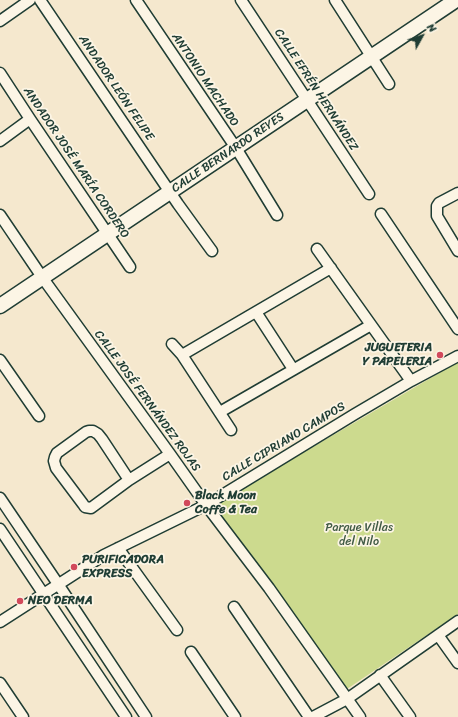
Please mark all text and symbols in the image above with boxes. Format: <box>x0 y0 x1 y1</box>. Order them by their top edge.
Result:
north arrow <box>402 16 442 56</box>
text: N <box>422 19 441 37</box>
street label: CALLE EFRÉN HERNÁNDEZ <box>271 26 361 154</box>
street label: ANTONIO MACHADO <box>168 30 242 130</box>
street label: ANDADOR LEÓN FELIPE <box>75 33 157 143</box>
street label: ANDADOR JOSÉ MARÍA CORDERO <box>20 85 132 241</box>
street label: CALLE BERNARDO REYES <box>169 110 287 196</box>
street label: CALLE JOSÉ FERNÁNDEZ ROJAS <box>91 328 203 474</box>
place label: JUGUETERIA Y PAPELERIA <box>362 341 432 369</box>
marker: JUGUETERIA Y PAPELERIA <box>435 350 445 360</box>
street label: CALLE CIPRIANO CAMPOS <box>220 399 348 485</box>
place label: Black Moon Coffe & Tea <box>195 489 257 517</box>
marker: Black Moon Coffe & Tea <box>182 498 192 508</box>
park label: Parque Villas del Nilo <box>325 521 393 549</box>
place label: PURIFICADORA EXPRESS <box>82 553 164 581</box>
marker: PURIFICADORA EXPRESS <box>69 562 79 572</box>
place label: NEO DERMA <box>28 594 92 608</box>
marker: NEO DERMA <box>15 596 25 606</box>

